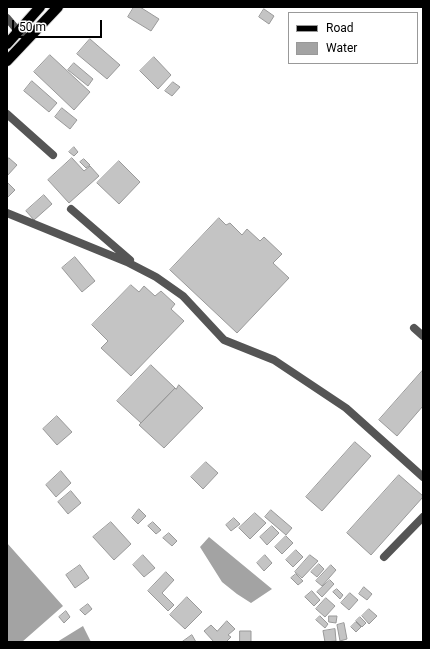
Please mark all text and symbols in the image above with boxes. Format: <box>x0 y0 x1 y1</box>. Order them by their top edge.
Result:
scale bar <box>14 12 104 38</box>
legend <box>288 12 418 64</box>
text: 50 m <box>19 20 46 34</box>
text: Road <box>326 21 354 35</box>
text: Water <box>326 41 357 55</box>

